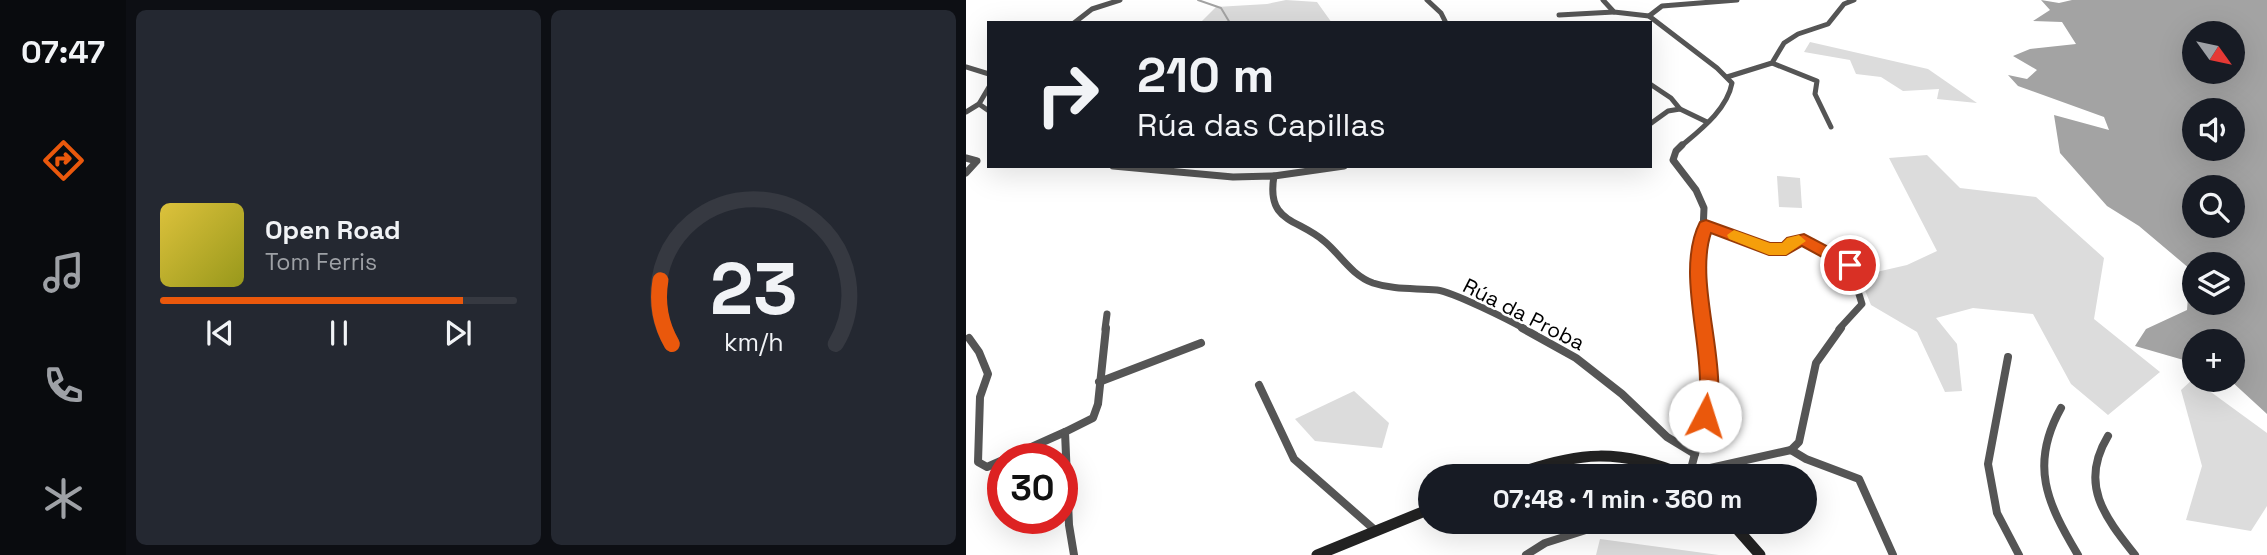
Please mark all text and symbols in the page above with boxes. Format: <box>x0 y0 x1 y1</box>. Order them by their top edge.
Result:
north arrow <box>2182 21 2245 84</box>
map controls <box>2182 21 2245 392</box>
text: 07:47 <box>21 32 105 72</box>
text: 210 m <box>1137 44 1274 106</box>
icon: right <box>1022 49 1113 140</box>
button: sound <box>2182 98 2245 161</box>
text: Rúa das Capillas <box>1137 105 1386 145</box>
icon: directions <box>39 136 88 185</box>
button: search <box>2182 175 2245 238</box>
text: Open Road <box>265 213 401 247</box>
pin <box>1820 235 1880 295</box>
text: 23 <box>710 242 797 335</box>
icon: arrive <box>1831 246 1869 284</box>
text: Tom Ferris <box>265 247 377 277</box>
icon: music <box>39 248 88 297</box>
button: layers <box>2182 252 2245 315</box>
street label: Rúa da Proba <box>1458 272 1590 356</box>
icon: previous <box>201 314 239 352</box>
icon: pause <box>320 314 358 352</box>
icon: next <box>439 314 477 352</box>
text: km/h <box>724 325 783 357</box>
button: + <box>2182 329 2245 392</box>
icon: phone <box>39 361 88 410</box>
position arrow <box>1668 379 1742 453</box>
speed limit sign: 30 <box>987 443 1078 534</box>
icon: climate <box>39 474 88 523</box>
text: 07:48 · 1 min · 360 m <box>1493 482 1742 516</box>

